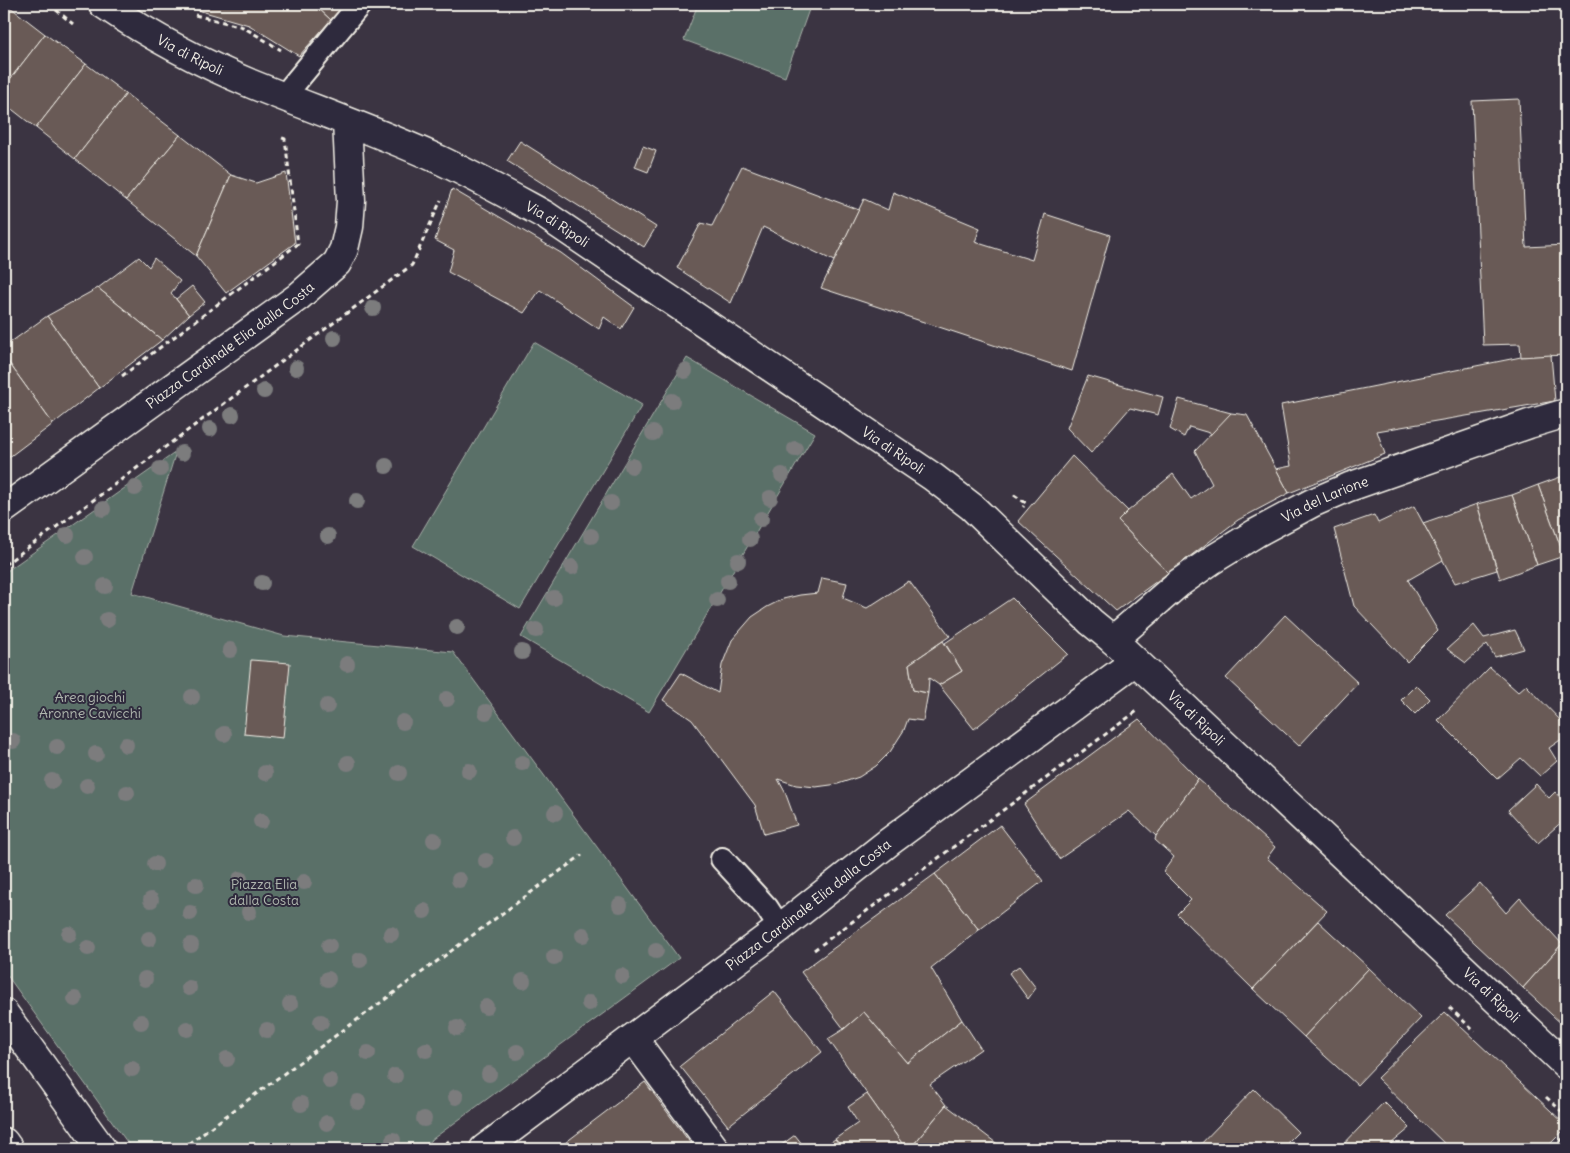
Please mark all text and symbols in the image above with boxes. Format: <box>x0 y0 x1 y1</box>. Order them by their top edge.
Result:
street label: Via di Ripoli <box>154 30 226 79</box>
street label: Via di Ripoli <box>522 197 593 251</box>
street label: Piazza Cardinale Elia dalla Costa <box>142 278 318 413</box>
street label: Via di Ripoli <box>858 423 928 478</box>
street label: Via del Larione <box>1278 472 1371 527</box>
street label: Via di Ripoli <box>1164 687 1229 749</box>
park label: Area giochi Aronne Cavicchi <box>39 688 141 722</box>
street label: Piazza Cardinale Elia dalla Costa <box>722 835 894 974</box>
park label: Piazza Elia dalla Costa <box>229 875 299 909</box>
street label: Via di Ripoli <box>1459 964 1524 1026</box>

